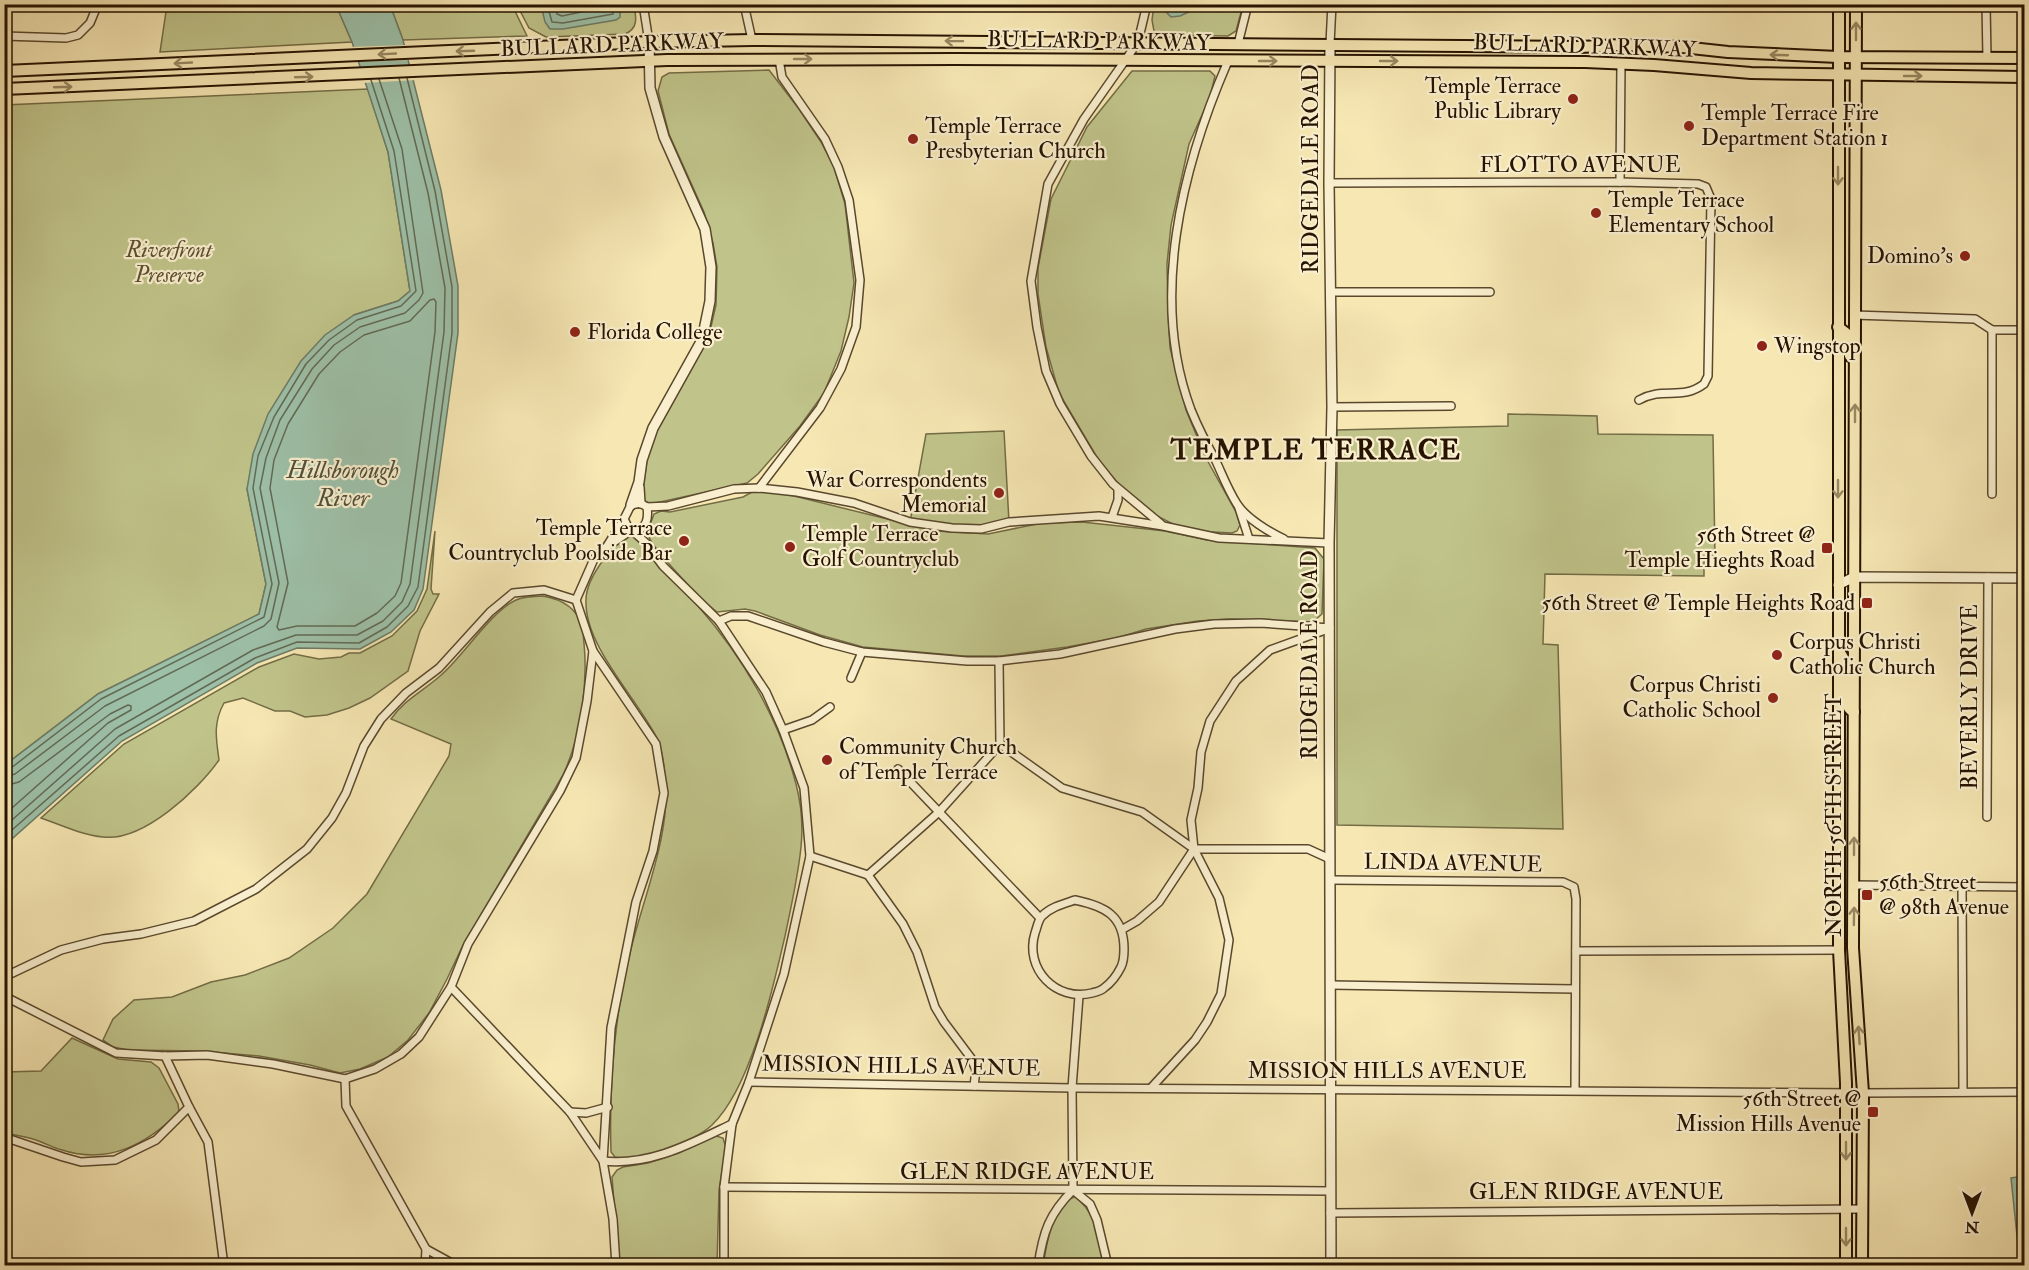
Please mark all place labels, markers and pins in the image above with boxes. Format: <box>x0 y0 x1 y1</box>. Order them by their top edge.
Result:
place label: Temple Terrace Public Library <box>1425 72 1561 125</box>
marker: Temple Terrace Public Library <box>1566 92 1580 106</box>
place label: Temple Terrace Fire Department Station 1 <box>1701 99 1888 153</box>
place label: Temple Terrace Presbyterian Church <box>925 112 1106 165</box>
marker: Temple Terrace Fire Department Station 1 <box>1682 119 1696 133</box>
marker: Temple Terrace Presbyterian Church <box>906 132 920 146</box>
place label: Temple Terrace Elementary School <box>1608 186 1774 239</box>
marker: Temple Terrace Elementary School <box>1589 206 1603 220</box>
place label: Domino's <box>1867 242 1953 270</box>
marker: Domino's <box>1958 249 1972 263</box>
place label: Florida College <box>587 318 722 346</box>
marker: Florida College <box>568 325 582 339</box>
place label: Wingstop <box>1773 332 1861 361</box>
marker: Wingstop <box>1755 339 1769 353</box>
place label: War Correspondents Memorial <box>805 466 987 519</box>
marker: War Correspondents Memorial <box>992 486 1006 500</box>
place label: Temple Terrace Countryclub Poolside Bar <box>448 514 673 567</box>
place label: Temple Terrace Golf Countryclub <box>802 520 959 573</box>
place label: 56th Street @ Temple Hieghts Road <box>1624 521 1815 575</box>
marker: Temple Terrace Countryclub Poolside Bar <box>677 534 691 548</box>
marker: Temple Terrace Golf Countryclub <box>783 540 797 554</box>
marker: 56th Street @ Temple Hieghts Road <box>1820 541 1834 555</box>
place label: 56th Street @ Temple Heights Road <box>1541 589 1855 618</box>
marker: 56th Street @ Temple Heights Road <box>1860 596 1874 610</box>
place label: Corpus Christi Catholic Church <box>1789 628 1936 681</box>
marker: Corpus Christi Catholic Church <box>1770 648 1784 662</box>
place label: Corpus Christi Catholic School <box>1623 671 1761 724</box>
marker: Corpus Christi Catholic School <box>1766 691 1780 705</box>
place label: Community Church of Temple Terrace <box>839 733 1017 787</box>
marker: Community Church of Temple Terrace <box>820 753 834 767</box>
place label: 56th Street @ 98th Avenue <box>1879 868 2009 921</box>
marker: 56th Street @ 98th Avenue <box>1860 888 1874 902</box>
place label: 56th Street @ Mission Hills Avenue <box>1675 1085 1861 1138</box>
marker: 56th Street @ Mission Hills Avenue <box>1866 1105 1880 1119</box>

